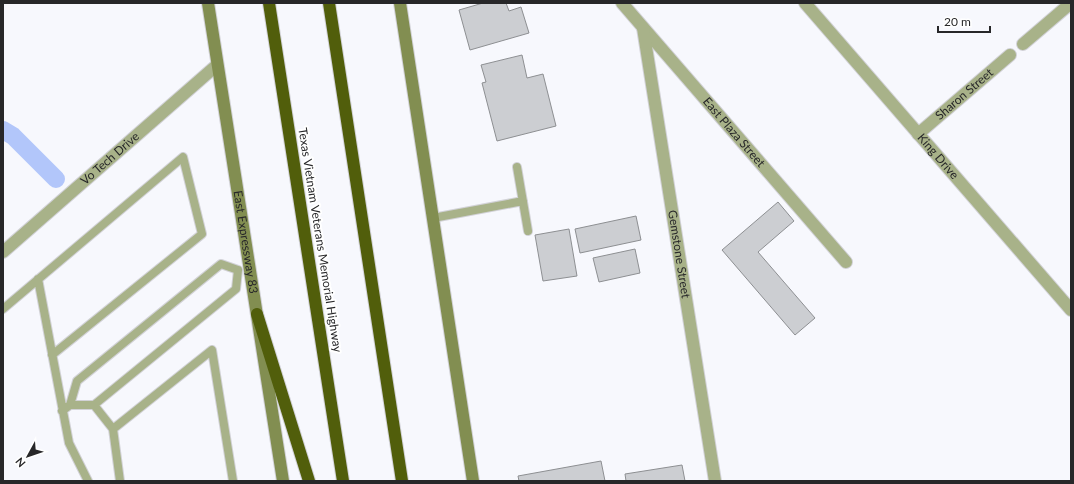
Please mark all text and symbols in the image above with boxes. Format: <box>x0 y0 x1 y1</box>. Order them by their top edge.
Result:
scale bar <box>938 8 990 34</box>
text: 20 m <box>944 14 971 29</box>
street label: Sharon Street <box>932 64 996 123</box>
street label: East Plaza Street <box>700 94 769 171</box>
street label: Texas Vietnam Veterans Memorial Highway <box>295 127 346 354</box>
street label: Vo Tech Drive <box>77 129 142 188</box>
street label: King Drive <box>914 130 962 182</box>
street label: East Expressway 83 <box>231 189 261 295</box>
street label: Gemstone Street <box>665 209 694 300</box>
north arrow <box>8 436 48 476</box>
text: N <box>12 455 28 470</box>

